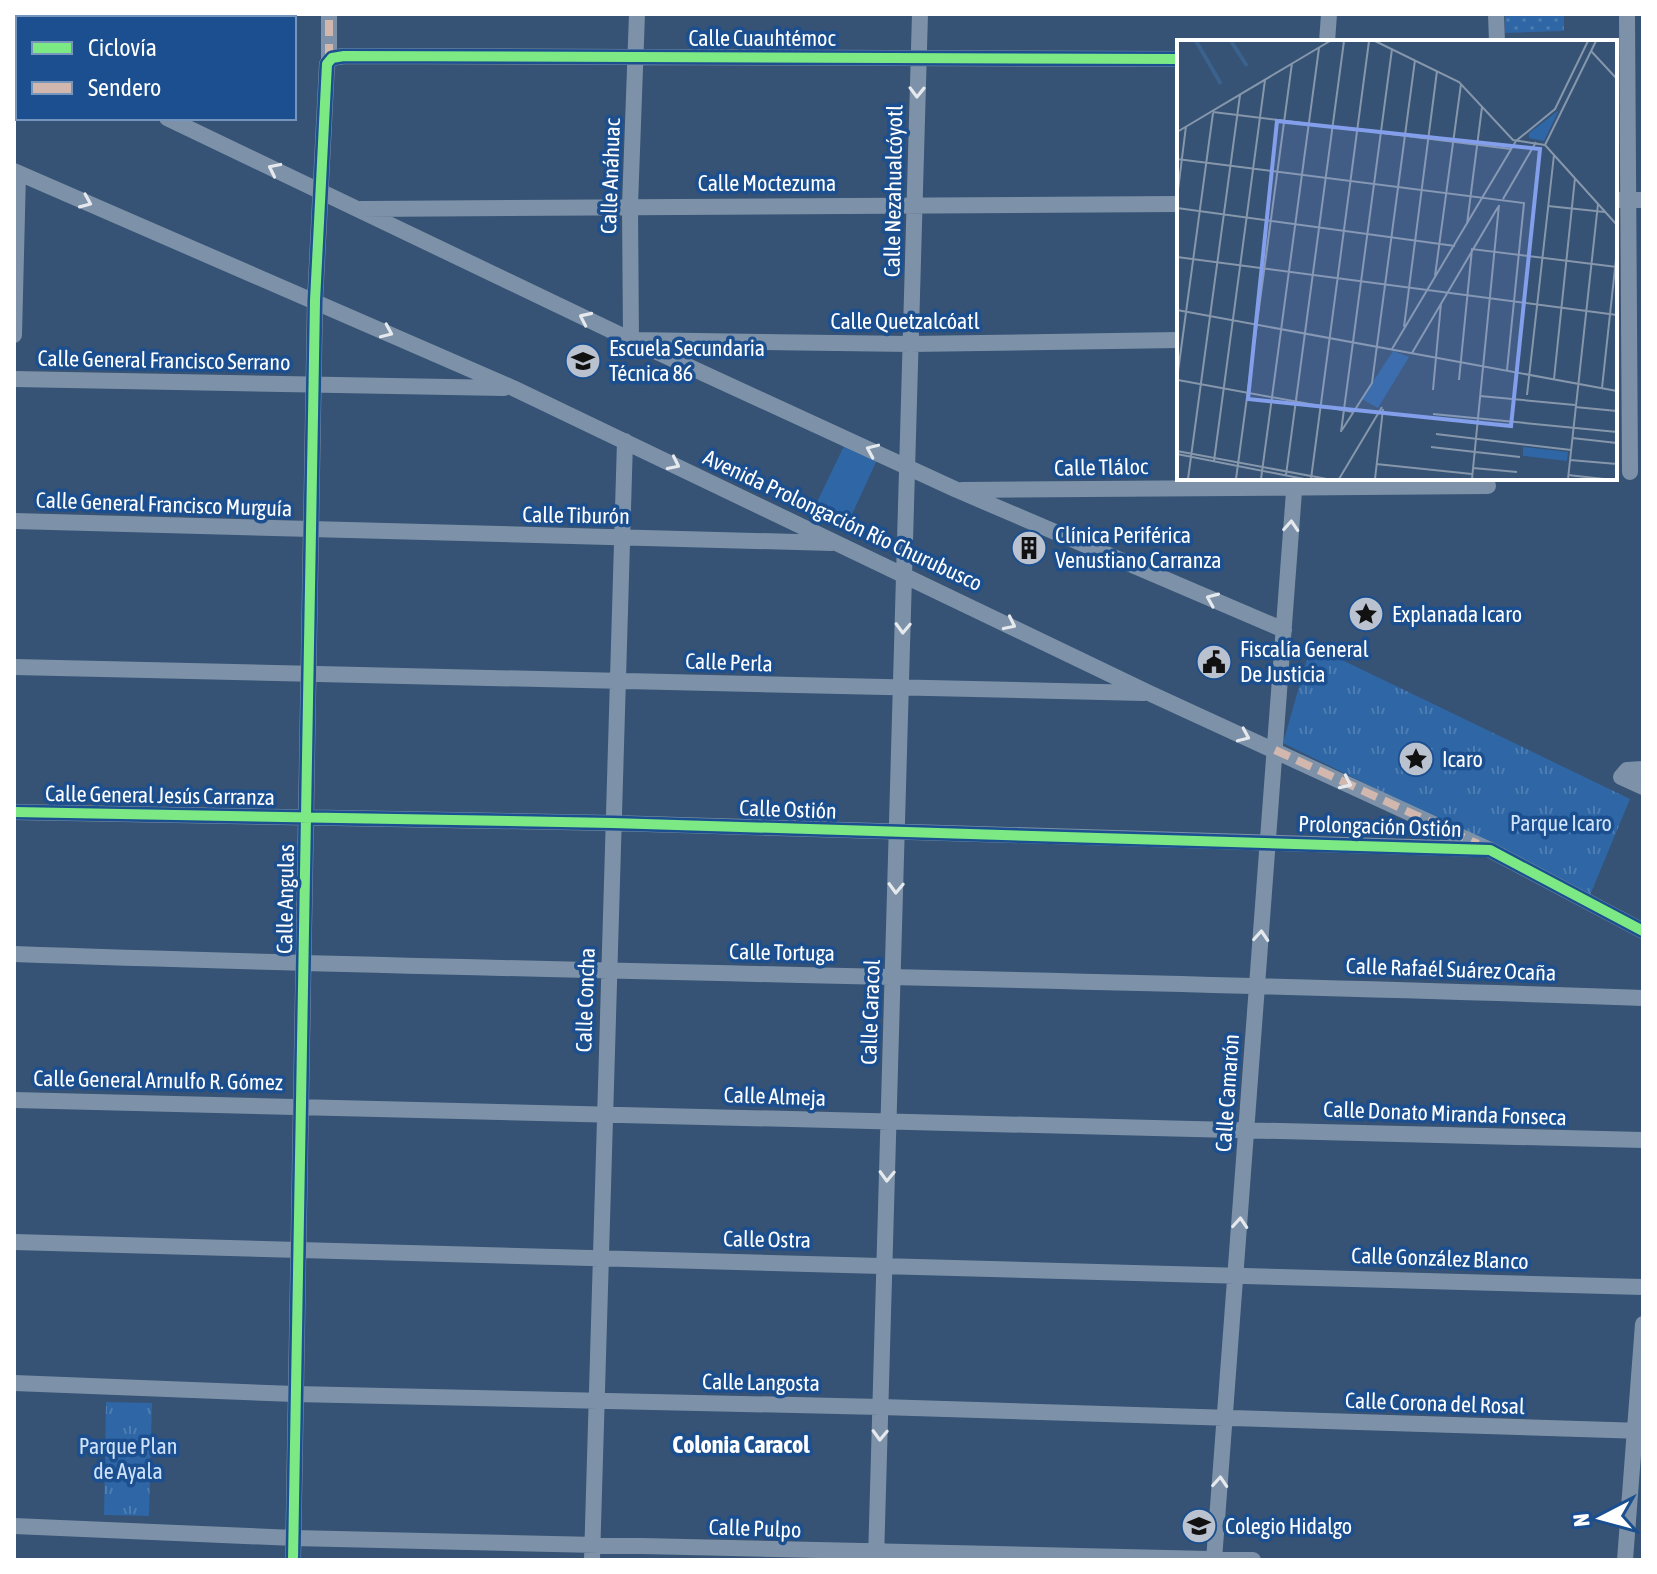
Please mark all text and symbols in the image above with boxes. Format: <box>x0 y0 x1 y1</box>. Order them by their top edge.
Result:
legend <box>16 16 296 120</box>
street label: Calle Cuauhtémoc <box>688 25 836 51</box>
text: Ciclovía <box>88 34 157 61</box>
inset map <box>1177 40 1617 480</box>
text: Sendero <box>88 74 161 101</box>
one-way arrow <box>908 86 926 99</box>
street label: Calle Nezahualcóyotl <box>878 104 908 277</box>
street label: Calle Anáhuac <box>595 117 625 234</box>
one-way arrow <box>268 163 283 179</box>
street label: Calle Moctezuma <box>698 170 836 196</box>
one-way arrow <box>78 193 92 209</box>
street label: Calle Quetzalcóatl <box>830 308 980 334</box>
one-way arrow <box>578 312 593 328</box>
one-way arrow <box>379 323 393 339</box>
place label: Escuela Secundaria Técnica 86 <box>609 335 765 386</box>
school or university icon: Escuela Secundaria Técnica 86 <box>564 342 602 380</box>
street label: Calle General Francisco Serrano <box>37 345 291 375</box>
one-way arrow <box>866 443 880 459</box>
street label: Avenida Prolongación Río Churubusco <box>699 444 987 596</box>
street label: Calle Tláloc <box>1054 453 1149 481</box>
one-way arrow <box>665 454 680 470</box>
street label: Calle General Francisco Murguía <box>35 487 293 521</box>
street label: Calle Tiburón <box>522 501 630 529</box>
one-way arrow <box>1282 519 1299 532</box>
place label: Clínica Periférica Venustiano Carranza <box>1055 522 1222 573</box>
building icon: Clínica Periférica Venustiano Carranza <box>1010 529 1048 567</box>
one-way arrow <box>1206 592 1221 608</box>
place icon: Explanada Icaro <box>1347 595 1385 633</box>
place label: Explanada Icaro <box>1392 601 1522 627</box>
one-way arrow <box>1001 615 1016 630</box>
one-way arrow <box>894 622 912 635</box>
place label: Fiscalía General De Justicia <box>1240 636 1369 687</box>
public building icon: Fiscalía General De Justicia <box>1195 643 1233 681</box>
street label: Calle Perla <box>685 647 773 677</box>
one-way arrow <box>1236 727 1251 743</box>
place icon: Icaro <box>1397 740 1435 778</box>
place label: Icaro <box>1442 746 1483 772</box>
one-way arrow <box>1337 773 1352 789</box>
street label: Calle General Jesús Carranza <box>45 780 275 810</box>
street label: Calle Ostión <box>739 794 837 824</box>
street label: Prolongación Ostión <box>1298 810 1462 842</box>
park label: Parque Icaro <box>1510 810 1612 836</box>
street label: Calle Angulas <box>271 844 299 954</box>
one-way arrow <box>887 882 904 895</box>
one-way arrow <box>1252 929 1269 942</box>
street label: Calle Tortuga <box>729 938 835 966</box>
street label: Calle Concha <box>570 947 600 1053</box>
street label: Calle Rafaél Suárez Ocaña <box>1345 952 1557 986</box>
street label: Calle Caracol <box>855 959 885 1065</box>
street label: Calle Camarón <box>1210 1033 1244 1153</box>
street label: Calle General Arnulfo R. Gómez <box>33 1065 283 1095</box>
street label: Calle Almeja <box>723 1081 827 1111</box>
street label: Calle Donato Miranda Fonseca <box>1323 1096 1567 1130</box>
one-way arrow <box>879 1170 896 1183</box>
one-way arrow <box>1231 1216 1248 1229</box>
street label: Calle Ostra <box>723 1225 811 1253</box>
street label: Calle González Blanco <box>1351 1242 1529 1274</box>
street label: Calle Langosta <box>702 1368 820 1396</box>
street label: Calle Corona del Rosal <box>1345 1387 1526 1419</box>
one-way arrow <box>871 1429 888 1442</box>
district label: Colonia Caracol <box>672 1431 810 1458</box>
park label: Parque Plan de Ayala <box>79 1433 177 1484</box>
one-way arrow <box>1211 1475 1228 1488</box>
north arrow <box>1561 1478 1641 1558</box>
school or university icon: Colegio Hidalgo <box>1180 1507 1218 1545</box>
text: N <box>1568 1512 1595 1528</box>
street label: Calle Pulpo <box>708 1513 802 1543</box>
place label: Colegio Hidalgo <box>1225 1513 1352 1539</box>

